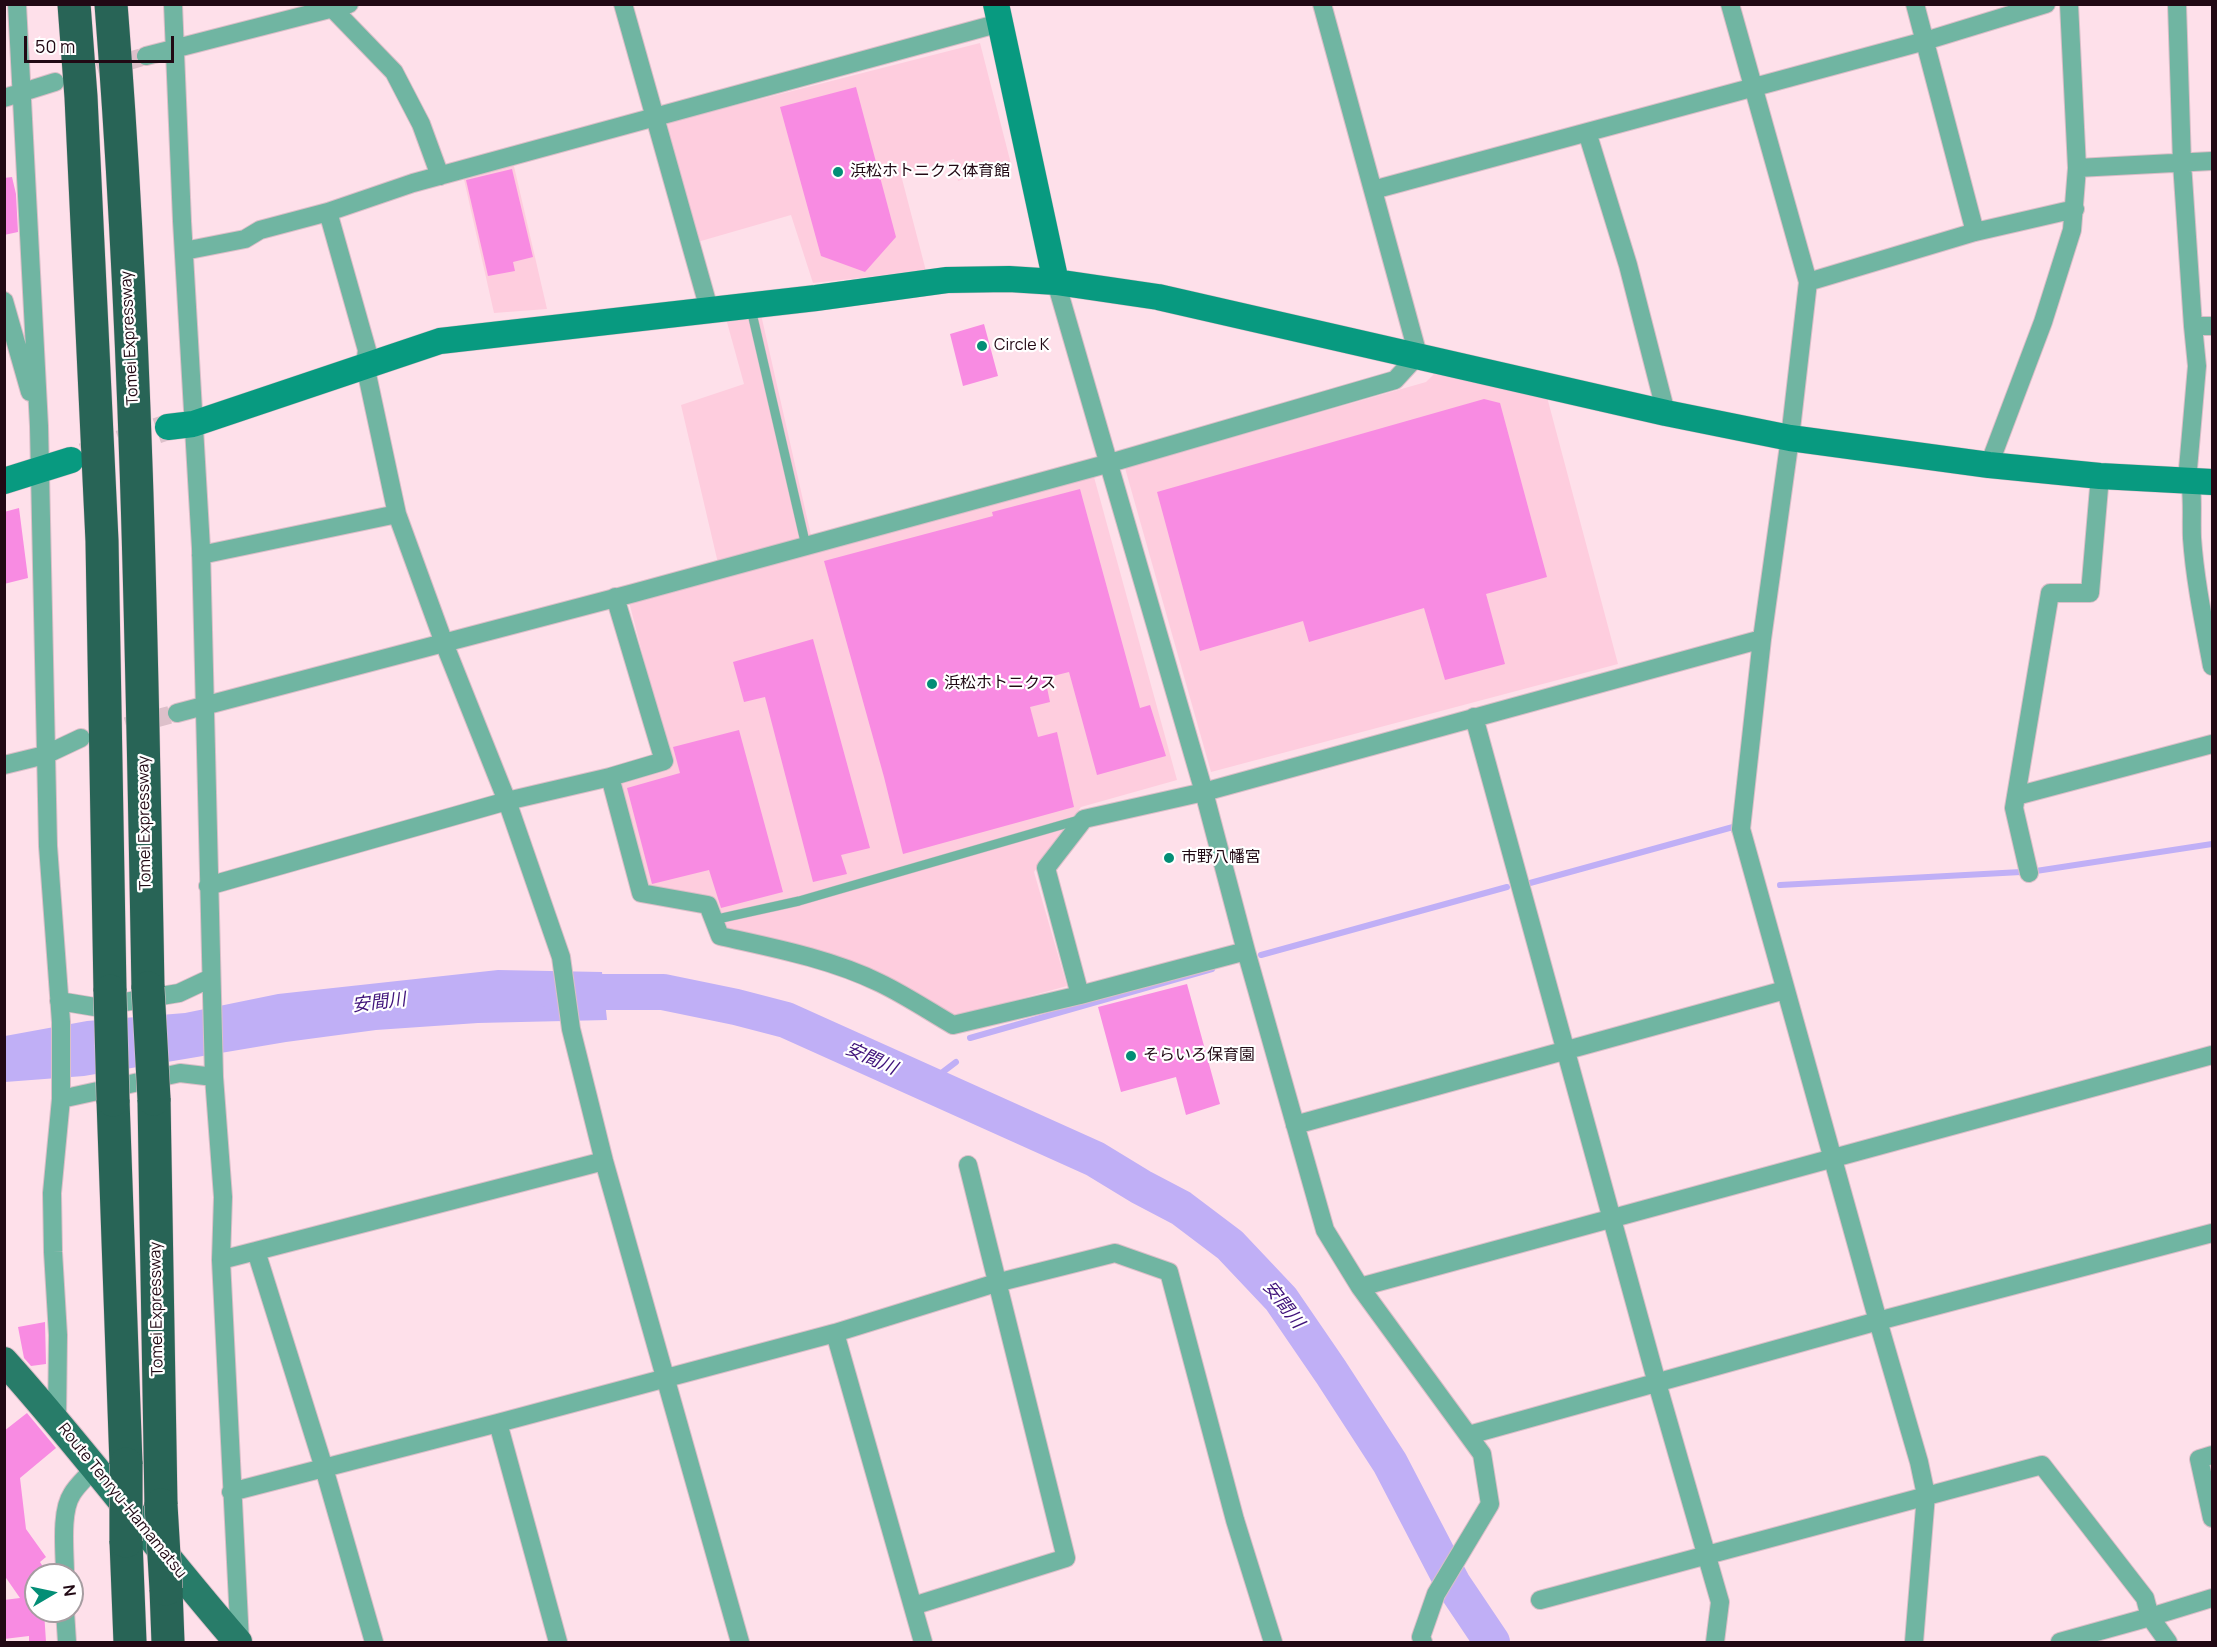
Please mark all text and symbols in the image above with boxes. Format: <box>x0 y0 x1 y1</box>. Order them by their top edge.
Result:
scale bar <box>27 24 177 62</box>
text: 50 m <box>35 34 75 58</box>
place label: 浜松ホトニクス体育館 <box>850 162 1010 182</box>
marker: 浜松ホトニクス体育館 <box>831 165 845 179</box>
street label: Tomei Expressway <box>117 270 143 406</box>
place label: Circle K <box>994 336 1049 356</box>
marker: Circle K <box>975 339 989 353</box>
place label: 浜松ホトニクス <box>944 674 1056 694</box>
marker: 浜松ホトニクス <box>925 677 939 691</box>
street label: Tomei Expressway <box>134 756 156 890</box>
place label: 市野八幡宮 <box>1181 848 1261 868</box>
marker: 市野八幡宮 <box>1162 851 1176 865</box>
water label: 安間川 <box>351 989 407 1017</box>
water label: 安間川 <box>842 1038 900 1080</box>
place label: そらいろ保育園 <box>1143 1046 1255 1066</box>
marker: そらいろ保育園 <box>1124 1049 1138 1063</box>
street label: Tomei Expressway <box>146 1242 168 1376</box>
water label: 安間川 <box>1258 1277 1308 1333</box>
street label: Route Tenryu-Hamamatsu <box>54 1420 190 1582</box>
north arrow <box>24 1563 84 1623</box>
text: N <box>58 1583 82 1598</box>

